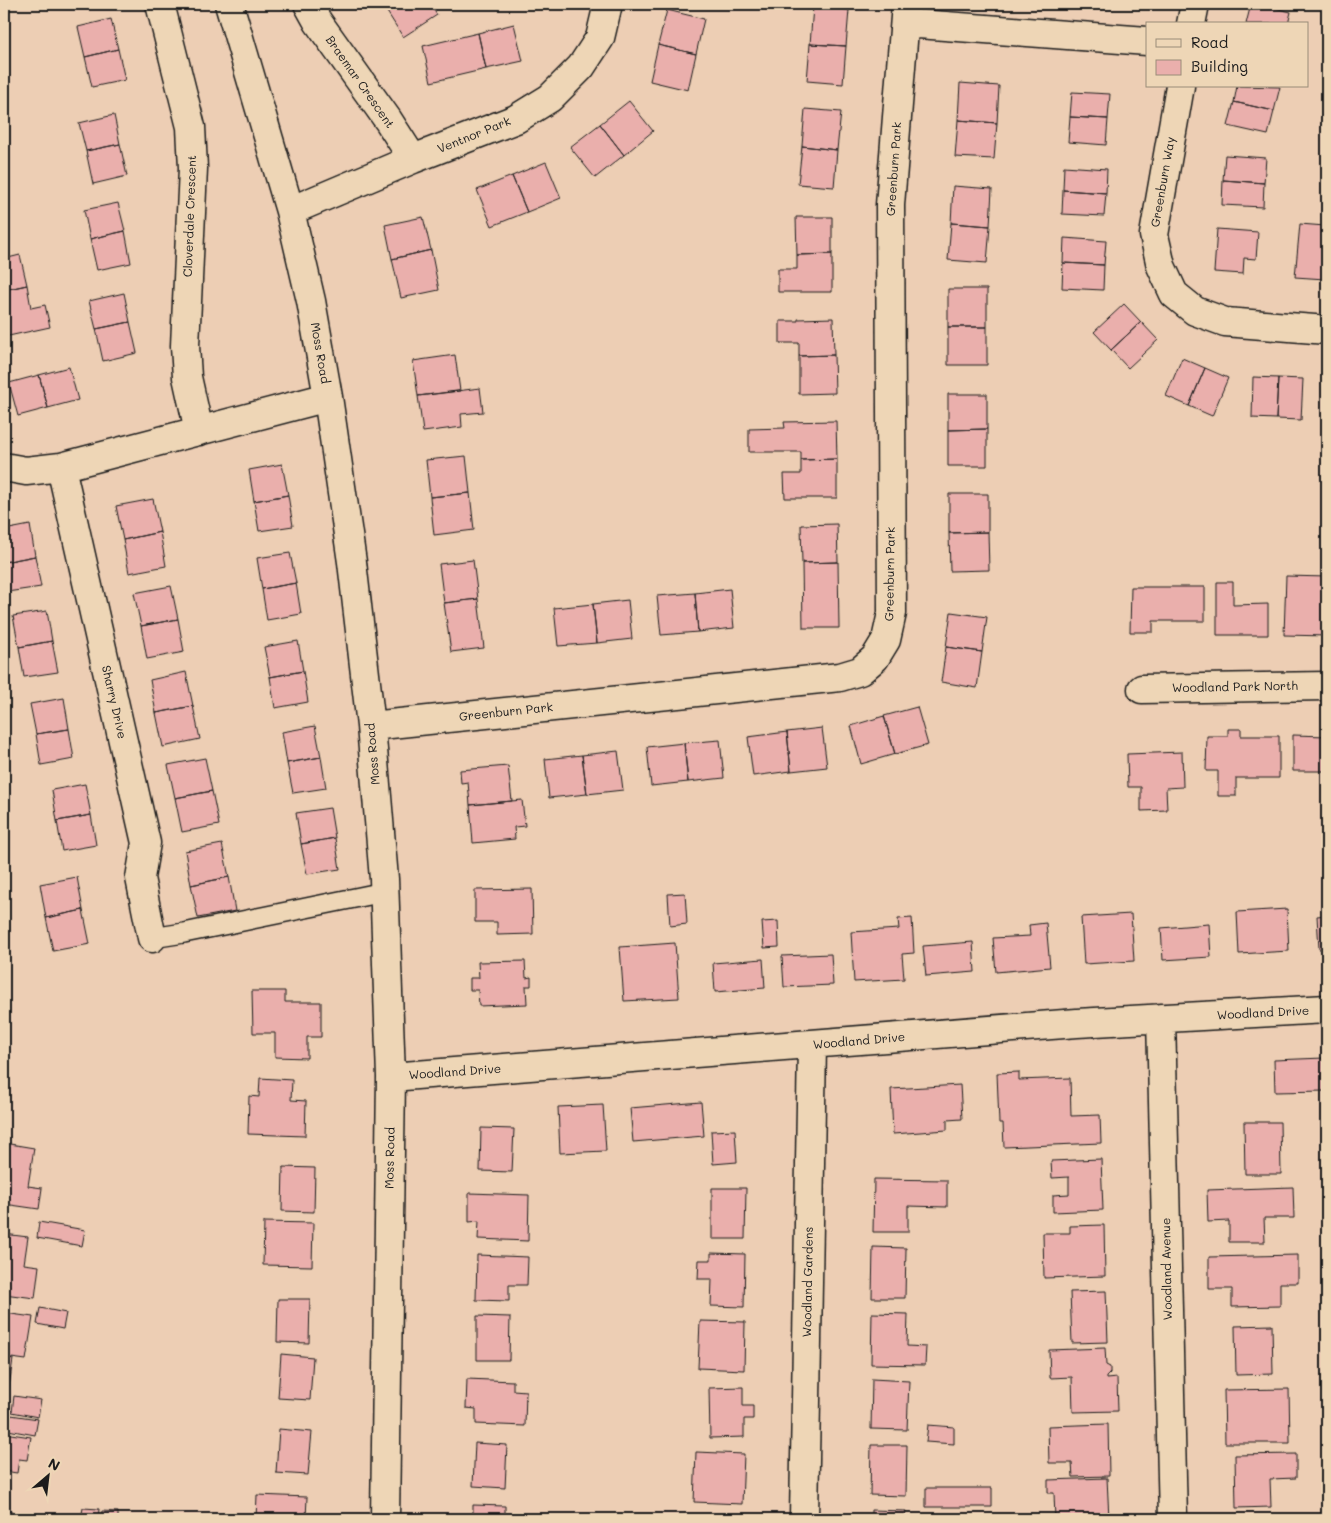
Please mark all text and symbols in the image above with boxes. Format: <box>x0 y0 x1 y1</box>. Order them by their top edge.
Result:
legend <box>1146 22 1308 88</box>
street label: Braemar Crescent <box>323 32 399 131</box>
text: Road <box>1191 32 1228 52</box>
text: Building <box>1191 56 1248 76</box>
street label: Ventnor Park <box>435 112 513 156</box>
street label: Greenburn Park <box>882 121 904 217</box>
street label: Greenburn Way <box>1146 135 1178 228</box>
street label: Cloverdale Crescent <box>179 155 199 277</box>
street label: Moss Road <box>308 321 334 385</box>
street label: Greenburn Park <box>880 527 898 621</box>
street label: Sharry Drive <box>99 663 131 740</box>
street label: Woodland Park North <box>1172 677 1298 695</box>
street label: Greenburn Park <box>458 698 554 724</box>
street label: Moss Road <box>361 722 383 786</box>
street label: Woodland Drive <box>1216 1002 1310 1022</box>
street label: Woodland Drive <box>812 1028 906 1052</box>
street label: Woodland Drive <box>408 1060 502 1082</box>
street label: Moss Road <box>380 1126 398 1189</box>
street label: Woodland Avenue <box>1157 1218 1175 1320</box>
street label: Woodland Gardens <box>798 1226 816 1338</box>
north arrow <box>22 1450 72 1500</box>
text: N <box>45 1453 63 1475</box>

